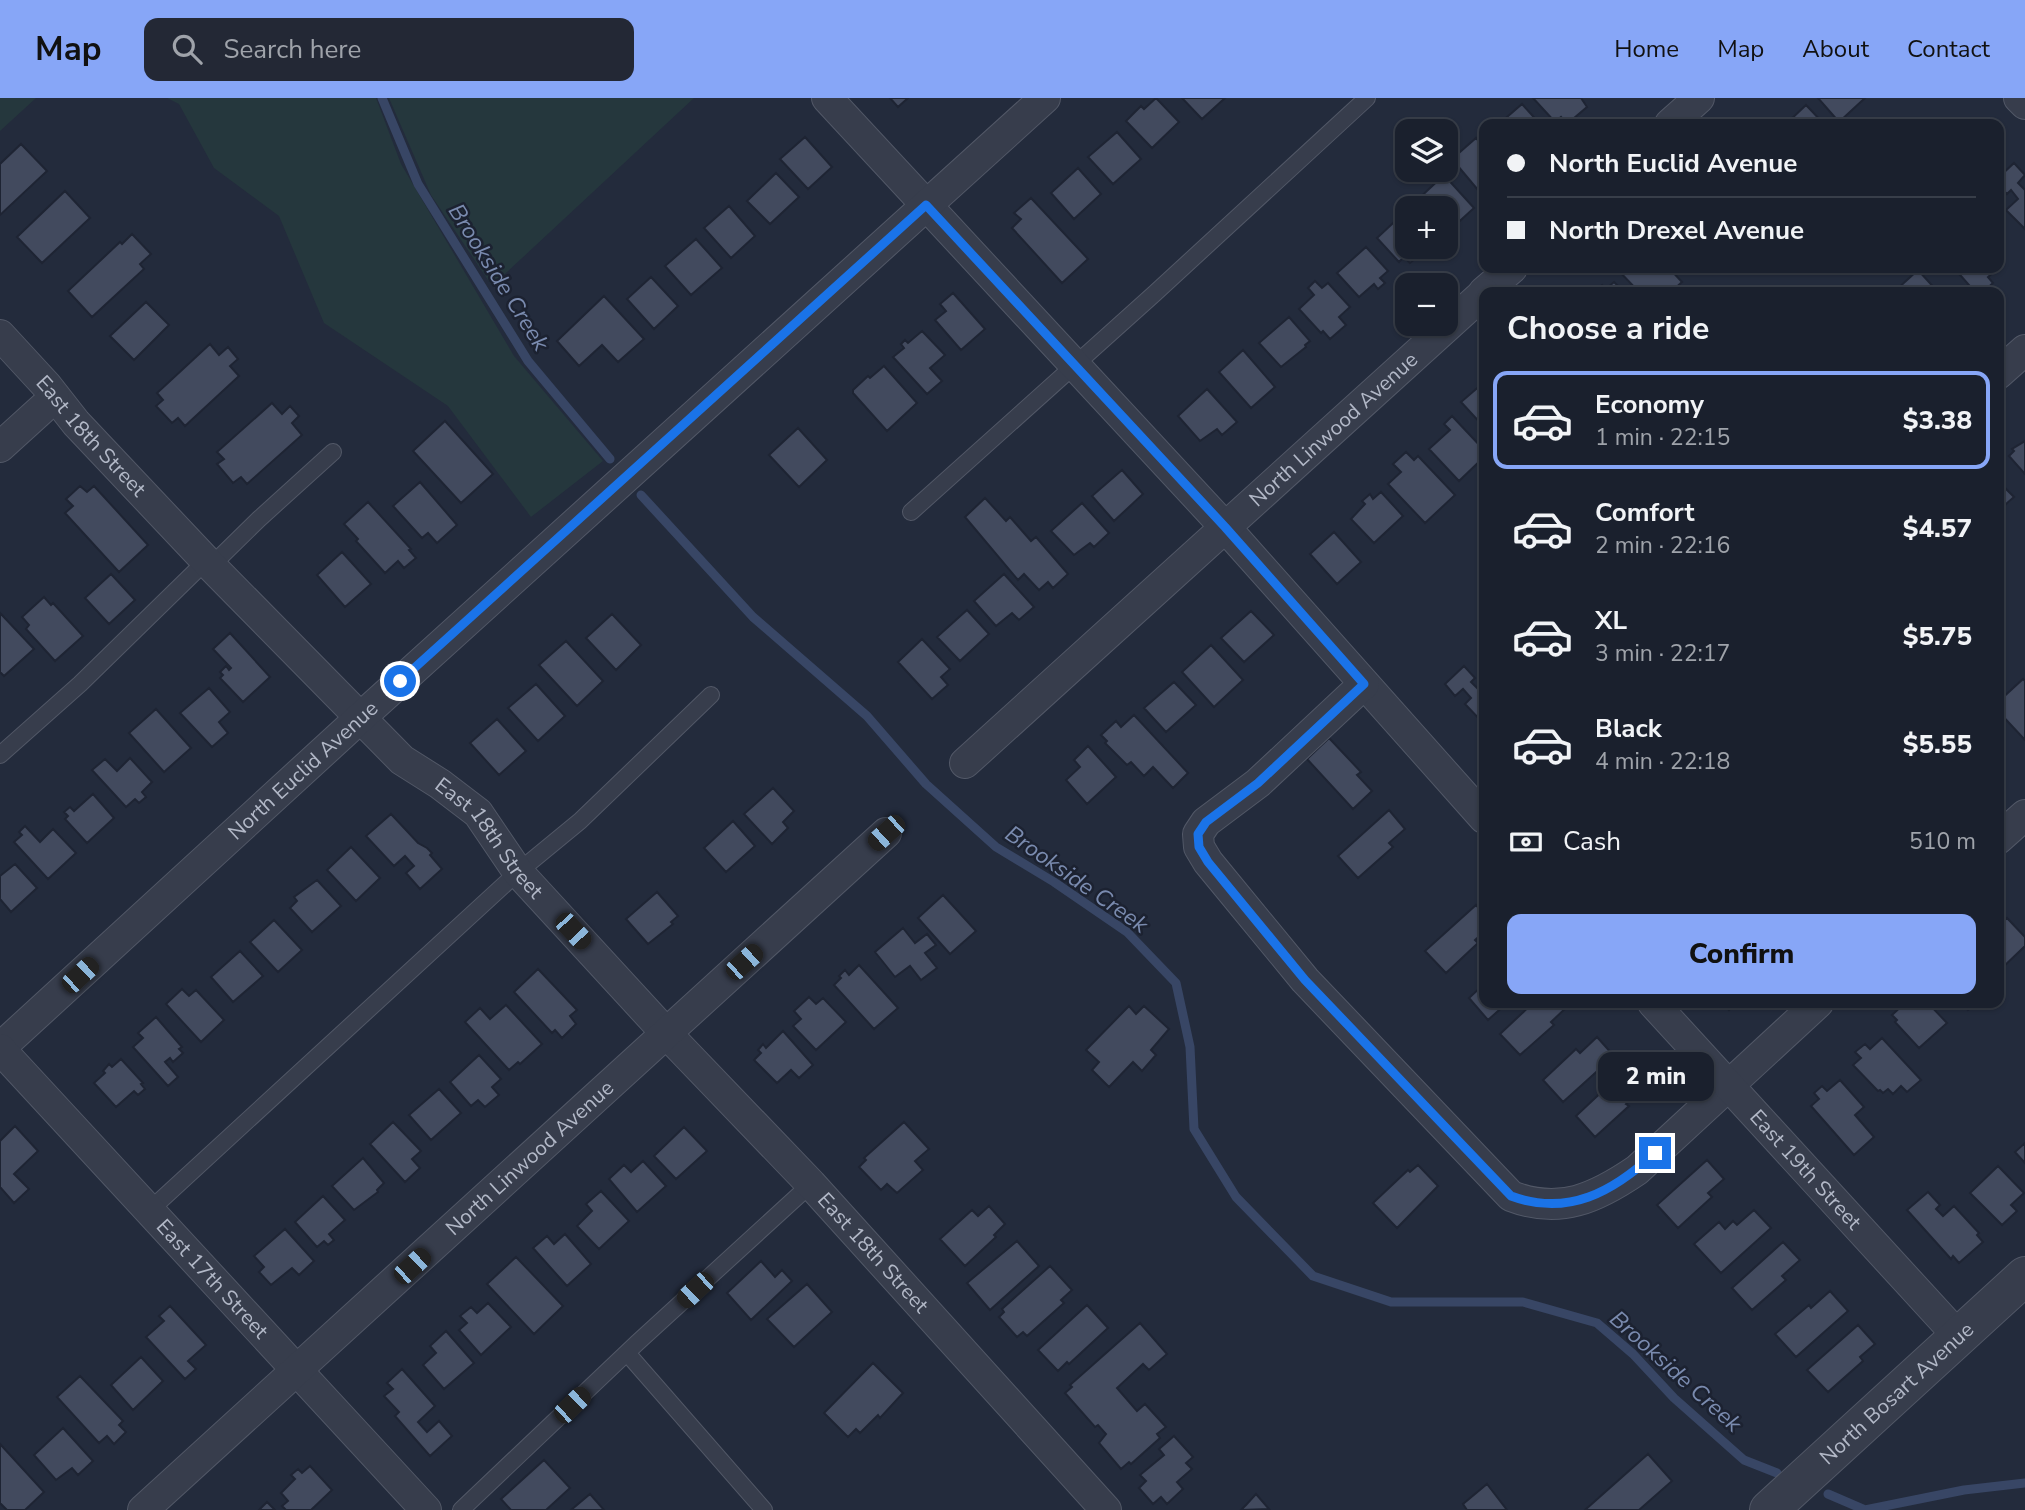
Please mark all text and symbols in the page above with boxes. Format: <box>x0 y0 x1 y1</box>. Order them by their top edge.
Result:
search box <box>144 18 634 81</box>
text: Map <box>35 27 102 72</box>
icon: search <box>168 30 206 68</box>
text: Search here <box>224 32 361 67</box>
text: Home <box>1614 33 1679 65</box>
text: Map <box>1717 33 1764 65</box>
text: About <box>1802 33 1869 65</box>
text: Contact <box>1907 33 1990 65</box>
map controls <box>1395 119 1458 336</box>
button: layers <box>1395 119 1458 182</box>
text: North Euclid Avenue <box>1549 146 1797 181</box>
button: + <box>1395 196 1458 259</box>
water label: Brookside Creek <box>441 198 556 357</box>
text: North Drexel Avenue <box>1549 213 1804 248</box>
button: − <box>1395 273 1458 336</box>
text: Choose a ride <box>1507 307 1709 350</box>
street label: North Linwood Avenue <box>1243 346 1424 513</box>
street label: East 18th Street <box>30 369 153 503</box>
text: Economy <box>1595 387 1704 422</box>
icon: car <box>1511 389 1574 452</box>
text: $3.38 <box>1903 403 1972 438</box>
text: 1 min · 22:15 <box>1595 422 1730 453</box>
text: Comfort <box>1595 495 1695 530</box>
icon: car <box>1511 497 1574 560</box>
text: $4.57 <box>1903 511 1972 546</box>
text: 2 min · 22:16 <box>1595 530 1730 561</box>
text: XL <box>1595 603 1627 638</box>
icon: car <box>1511 605 1574 668</box>
text: $5.75 <box>1903 619 1972 654</box>
text: 3 min · 22:17 <box>1595 638 1730 669</box>
route start <box>384 665 416 697</box>
street label: North Euclid Avenue <box>222 694 384 846</box>
text: Black <box>1595 711 1662 746</box>
icon: car <box>1511 713 1574 776</box>
text: $5.55 <box>1903 727 1972 762</box>
text: 4 min · 22:18 <box>1595 746 1730 777</box>
street label: East 18th Street <box>429 771 550 905</box>
car <box>864 811 909 855</box>
water label: Brookside Creek <box>999 819 1155 941</box>
icon: cash <box>1507 823 1545 861</box>
text: Cash <box>1563 824 1621 859</box>
text: 510 m <box>1909 826 1976 857</box>
car <box>551 908 596 954</box>
button: Confirm <box>1507 914 1976 994</box>
car <box>722 940 767 984</box>
car <box>58 953 103 997</box>
callout: 2 min <box>1597 1052 1713 1100</box>
text: 2 min <box>1626 1061 1686 1092</box>
street label: North Linwood Avenue <box>440 1074 620 1242</box>
street label: East 19th Street <box>1744 1104 1868 1236</box>
route end <box>1639 1137 1671 1169</box>
street label: East 18th Street <box>811 1186 935 1319</box>
street label: East 17th Street <box>150 1213 275 1345</box>
car <box>390 1244 435 1288</box>
car <box>673 1268 718 1312</box>
water label: Brookside Creek <box>1603 1304 1749 1439</box>
street label: North Bosart Avenue <box>1814 1316 1980 1471</box>
car <box>550 1383 595 1427</box>

